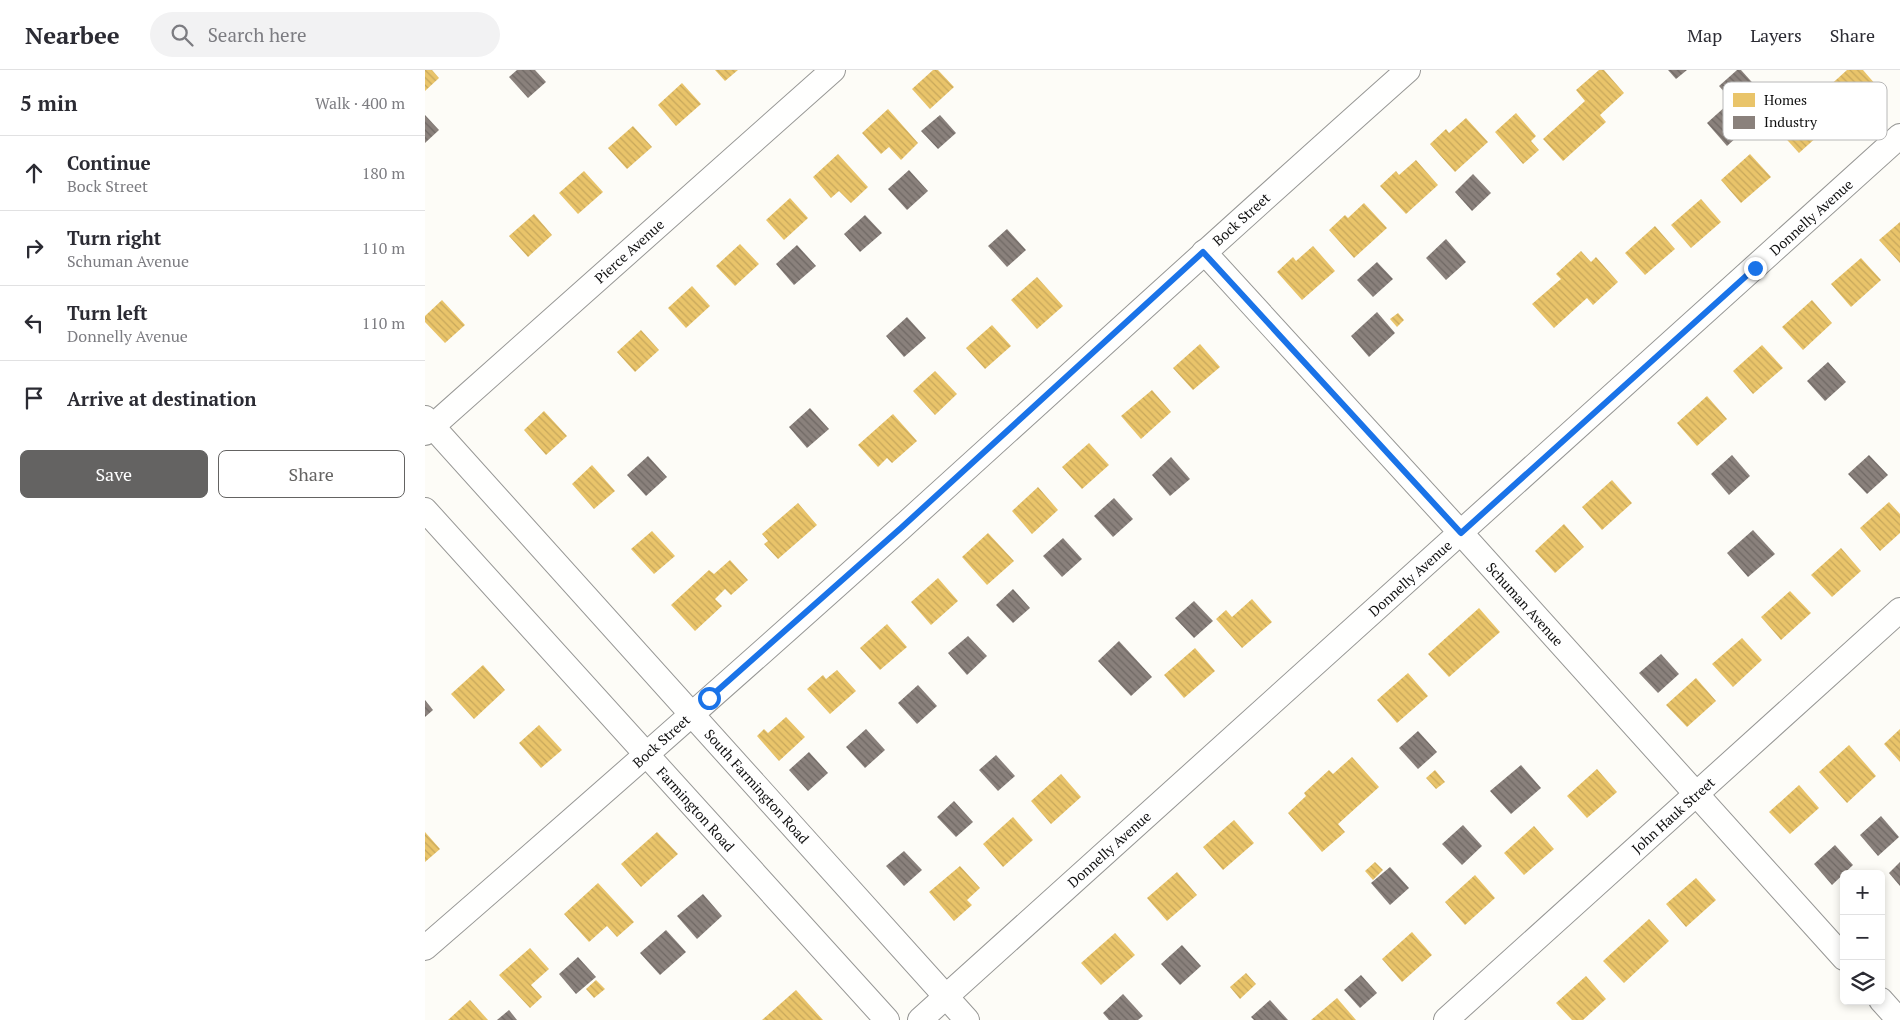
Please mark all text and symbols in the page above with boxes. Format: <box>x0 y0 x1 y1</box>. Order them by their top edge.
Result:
search box <box>150 12 500 57</box>
text: Nearbee <box>25 19 120 51</box>
icon: search <box>168 21 196 49</box>
text: Search here <box>208 22 307 47</box>
text: Map <box>1687 23 1722 47</box>
text: Layers <box>1750 23 1802 47</box>
text: Share <box>1830 23 1875 47</box>
legend <box>1723 82 1887 140</box>
text: 5 min <box>20 89 77 117</box>
text: Homes <box>1764 90 1807 109</box>
text: Walk · 400 m <box>315 92 405 114</box>
text: Industry <box>1764 112 1818 131</box>
text: Continue <box>67 150 151 175</box>
icon: ahead <box>20 159 48 187</box>
text: 180 m <box>362 162 405 184</box>
text: Bock Street <box>67 175 148 197</box>
street label: Donnelly Avenue <box>1765 175 1857 259</box>
street label: Bock Street <box>1208 188 1274 250</box>
street label: Pierce Avenue <box>590 215 668 287</box>
text: Turn right <box>67 225 161 250</box>
icon: right <box>20 234 48 262</box>
text: 110 m <box>362 237 405 259</box>
text: Schuman Avenue <box>67 250 189 272</box>
route end <box>1744 257 1767 280</box>
text: Turn left <box>67 300 148 325</box>
icon: left <box>20 309 48 337</box>
text: 110 m <box>362 312 405 334</box>
text: Donnelly Avenue <box>67 325 188 347</box>
icon: arrive <box>20 384 48 412</box>
text: Arrive at destination <box>67 386 256 411</box>
button: Save <box>20 450 208 498</box>
button: Share <box>218 450 405 498</box>
street label: Donnelly Avenue <box>1364 536 1456 620</box>
street label: Schuman Avenue <box>1482 558 1568 650</box>
route start <box>698 687 721 710</box>
street label: Bock Street <box>628 710 694 772</box>
street label: South Farmington Road <box>700 725 814 848</box>
street label: Farmington Road <box>653 763 739 856</box>
street label: John Hauk Street <box>1627 772 1719 857</box>
street label: Donnelly Avenue <box>1063 807 1155 891</box>
map controls <box>1840 870 1885 1005</box>
button: + <box>1840 870 1885 915</box>
button: − <box>1840 915 1885 960</box>
button: layers <box>1840 960 1885 1005</box>

